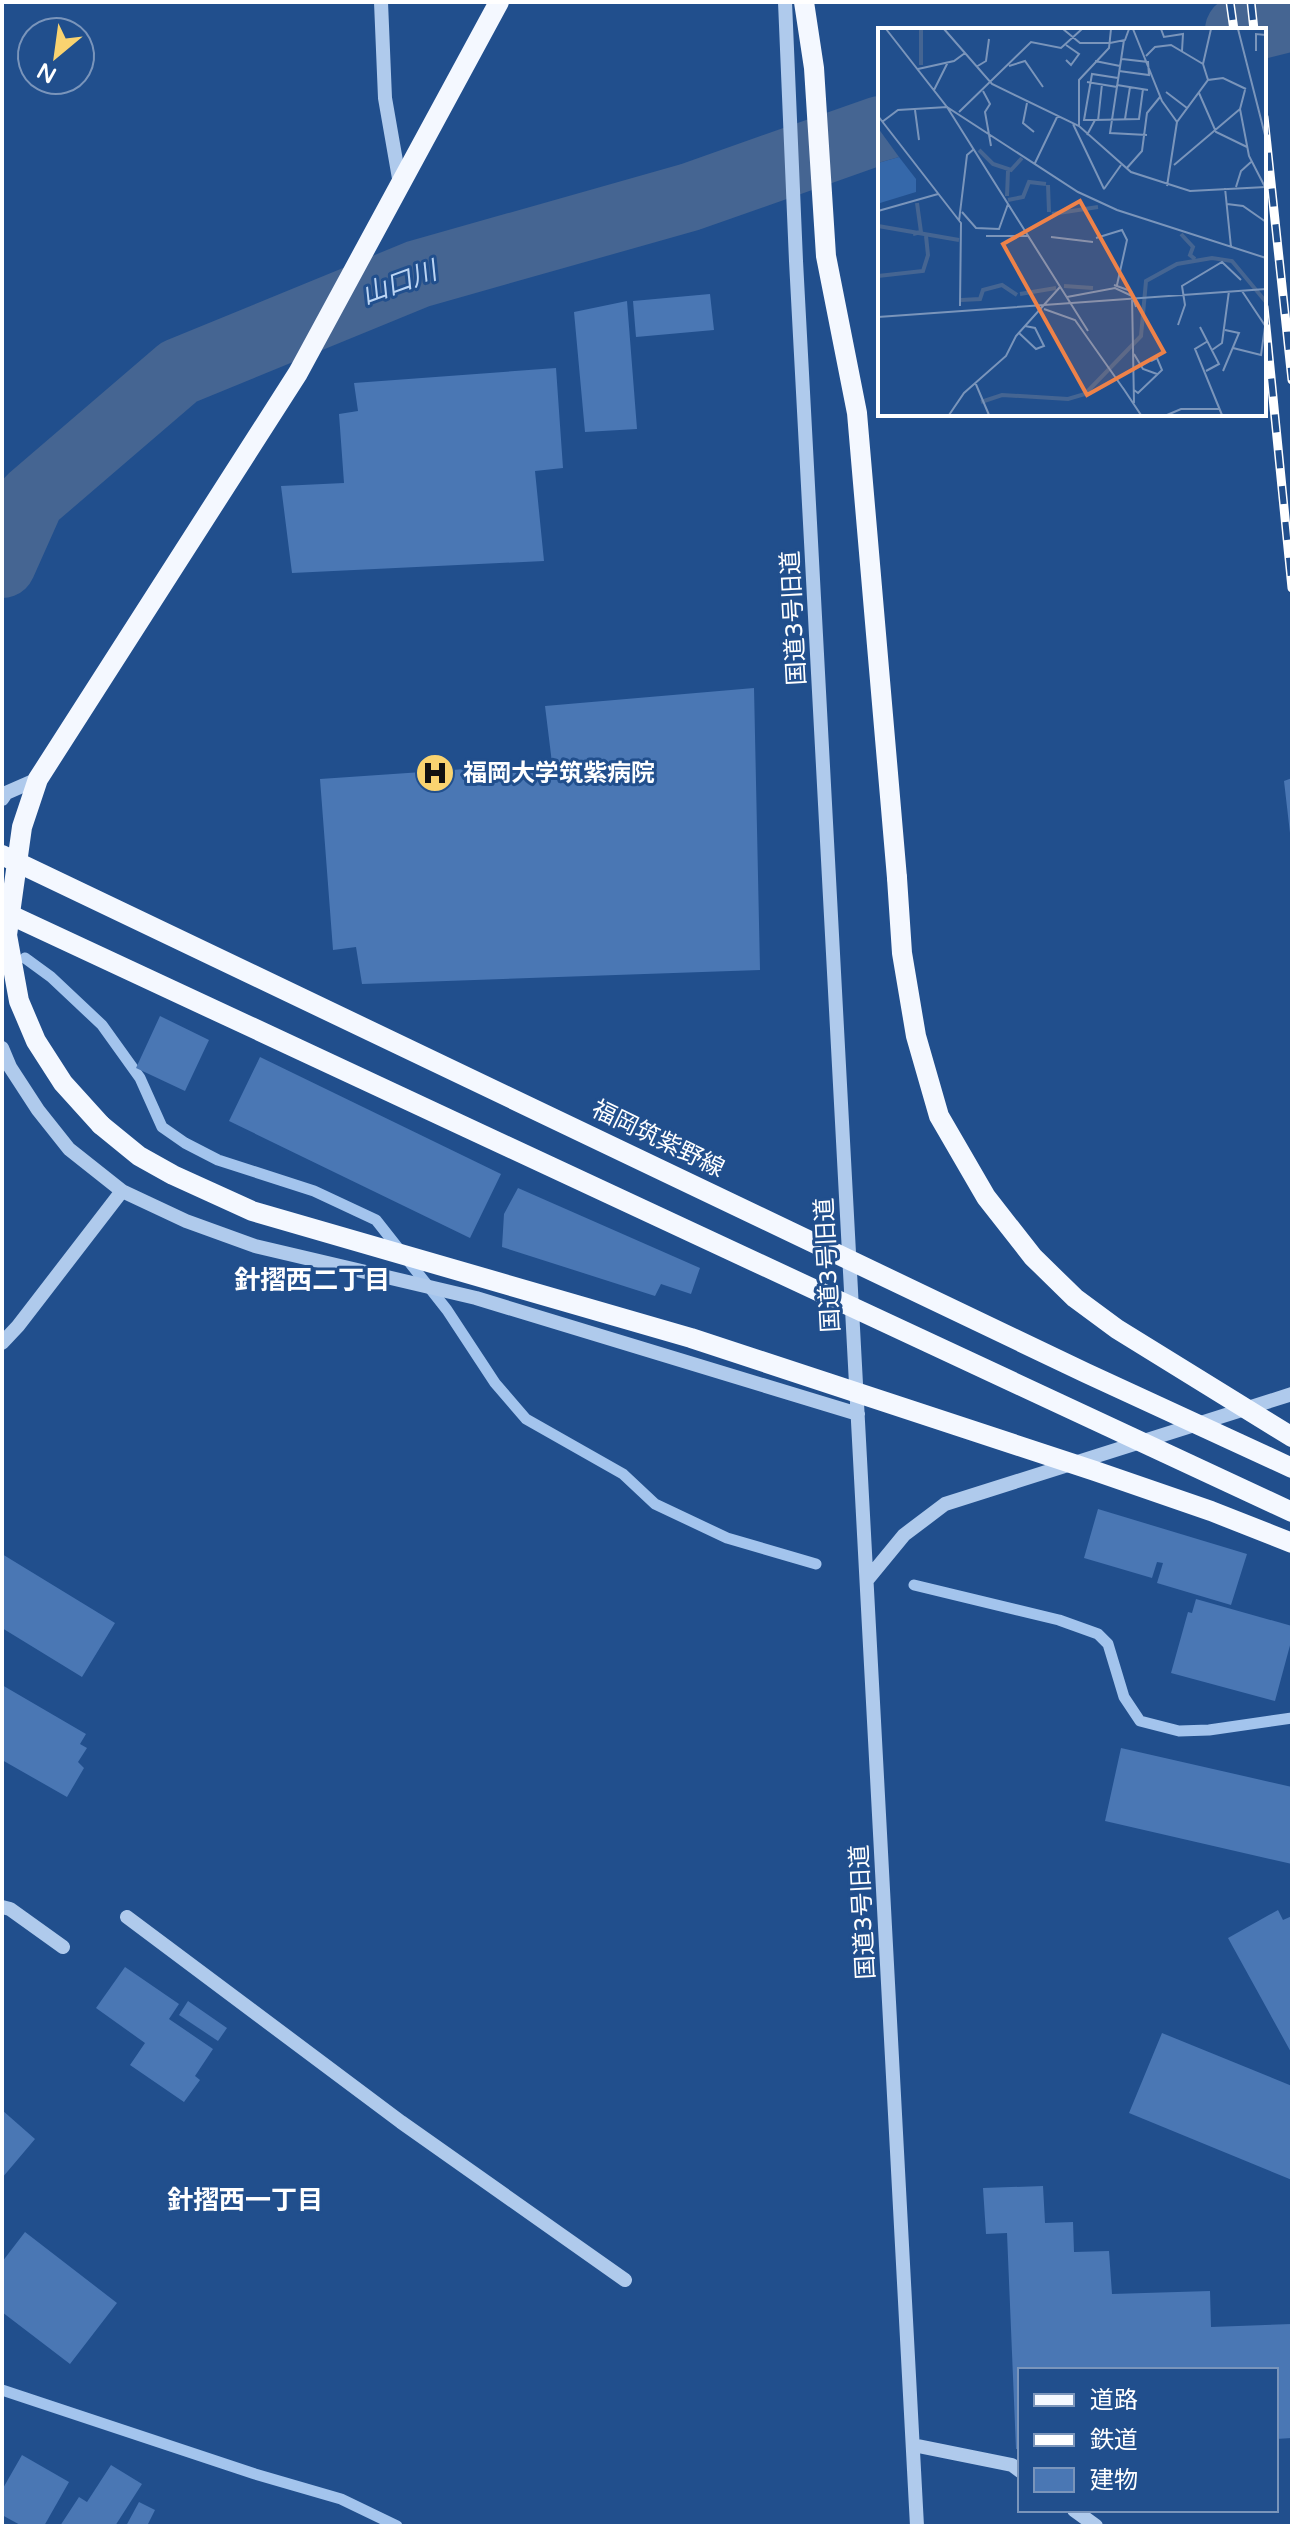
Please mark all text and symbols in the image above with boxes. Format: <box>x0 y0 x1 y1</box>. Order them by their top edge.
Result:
north arrow <box>16 16 96 96</box>
inset map <box>878 28 1266 416</box>
text: N <box>33 57 61 88</box>
water label: 山口川 <box>357 254 444 311</box>
street label: 国道3号旧道 <box>776 550 812 686</box>
hospital icon: 福岡大学筑紫病院 <box>414 752 456 794</box>
place label: 福岡大学筑紫病院 <box>463 759 655 788</box>
street label: 福岡筑紫野線 <box>587 1094 729 1184</box>
street label: 国道3号旧道 <box>810 1197 846 1333</box>
district label: 針摺西二丁目 <box>234 1265 390 1296</box>
street label: 国道3号旧道 <box>845 1844 881 1980</box>
district label: 針摺西一丁目 <box>167 2185 323 2216</box>
legend <box>1018 2368 1278 2512</box>
text: 道路 <box>1090 2386 1138 2415</box>
text: 鉄道 <box>1090 2426 1138 2455</box>
text: 建物 <box>1090 2466 1138 2495</box>

